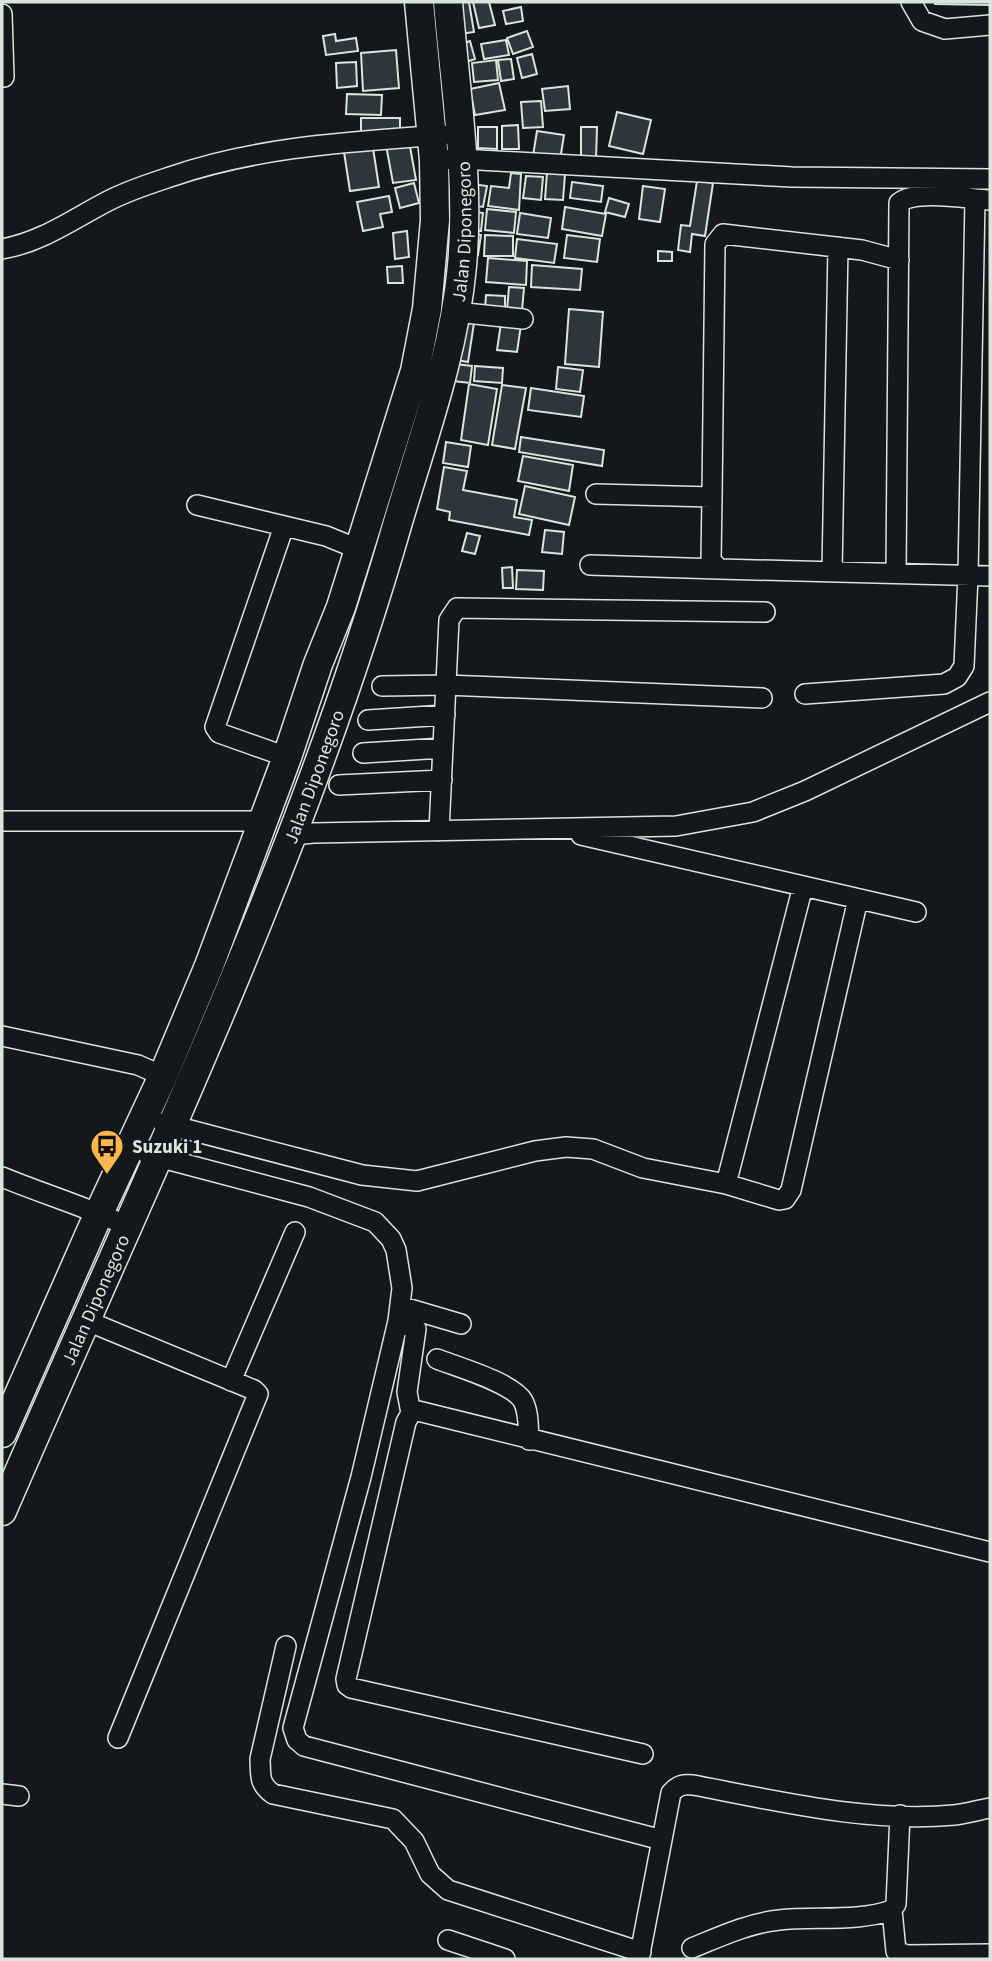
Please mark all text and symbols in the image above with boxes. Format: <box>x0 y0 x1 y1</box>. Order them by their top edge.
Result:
street label: Jalan Diponegoro <box>446 161 479 304</box>
street label: Jalan Diponegoro <box>278 707 352 848</box>
bus stop icon: Suzuki 1 <box>88 1127 126 1176</box>
place label: Suzuki 1 <box>132 1134 202 1161</box>
street label: Jalan Diponegoro <box>56 1230 137 1370</box>

